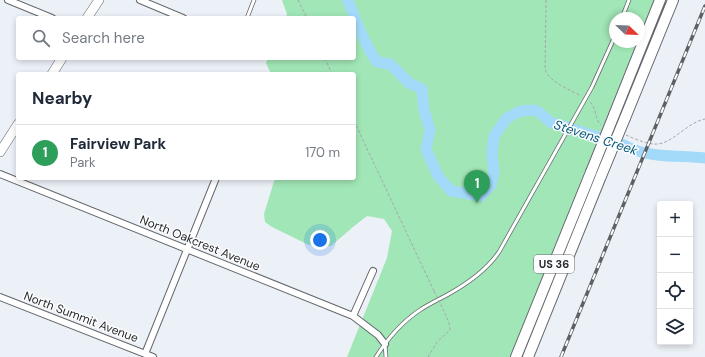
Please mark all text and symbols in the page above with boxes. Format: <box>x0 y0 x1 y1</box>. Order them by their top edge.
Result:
north arrow <box>609 12 645 48</box>
search box <box>16 16 356 60</box>
icon: search <box>30 27 52 49</box>
text: Search here <box>62 28 145 48</box>
text: Nearby <box>32 87 92 109</box>
water label: Stevens Creek <box>552 116 640 159</box>
text: Fairview Park <box>70 134 166 154</box>
text: 1 <box>43 144 47 161</box>
text: 170 m <box>305 144 340 161</box>
text: Park <box>70 154 96 171</box>
pin: 1 <box>464 170 490 203</box>
map controls <box>657 201 693 345</box>
button: + <box>657 201 693 237</box>
street label: North Oakcrest Avenue <box>137 212 263 275</box>
your location <box>310 230 330 250</box>
button: − <box>657 237 693 273</box>
road number: US 36 <box>534 255 574 273</box>
button: locate <box>657 273 693 309</box>
street label: North Summit Avenue <box>21 288 141 346</box>
button: layers <box>657 309 693 345</box>

